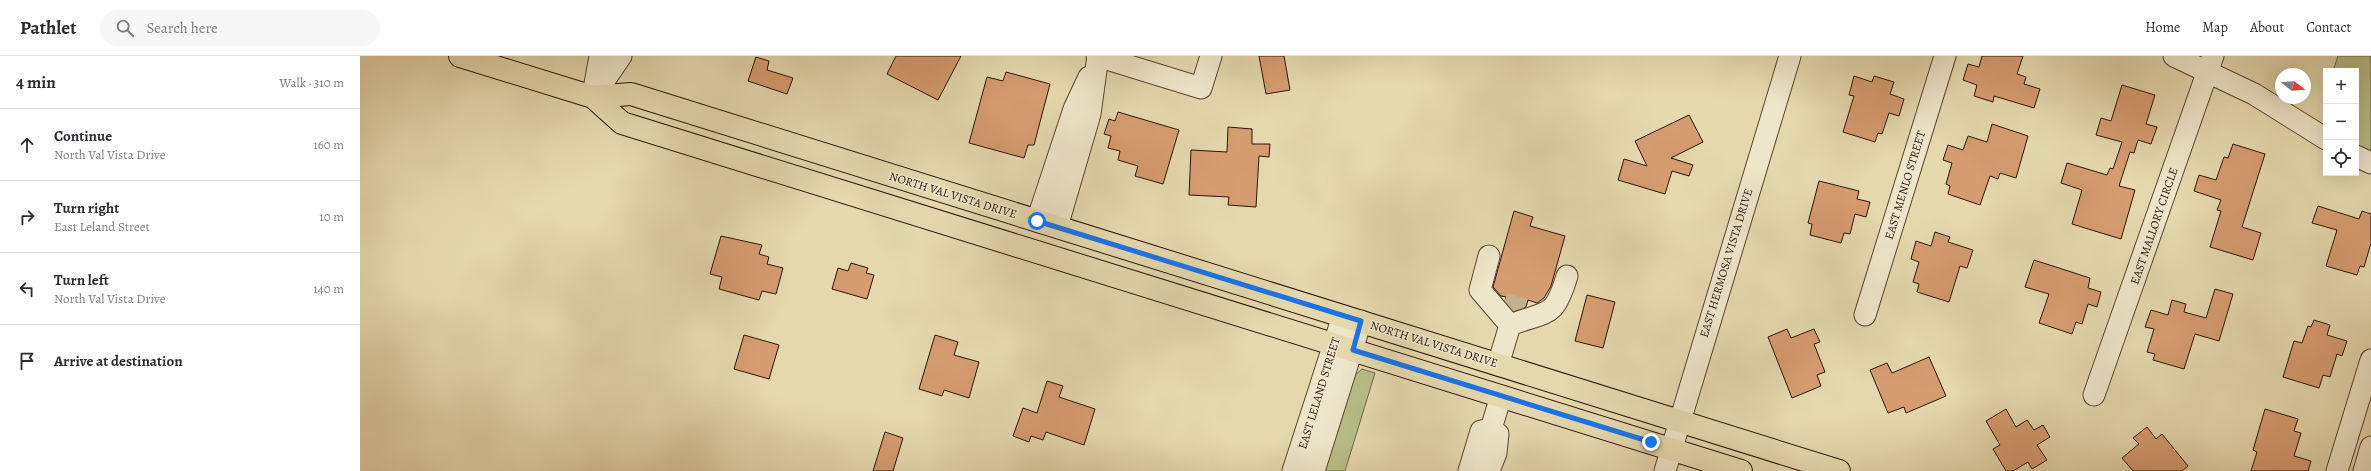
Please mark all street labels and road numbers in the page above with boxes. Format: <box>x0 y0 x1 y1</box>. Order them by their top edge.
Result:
street label: EAST MENLO STREET <box>1881 128 1929 241</box>
street label: EAST MALLORY CIRCLE <box>2126 165 2182 287</box>
street label: NORTH VAL VISTA DRIVE <box>887 168 1019 222</box>
street label: EAST HERMOSA VISTA DRIVE <box>1696 186 1756 340</box>
street label: NORTH VAL VISTA DRIVE <box>1368 317 1500 371</box>
street label: EAST LELAND STREET <box>1294 335 1344 451</box>

